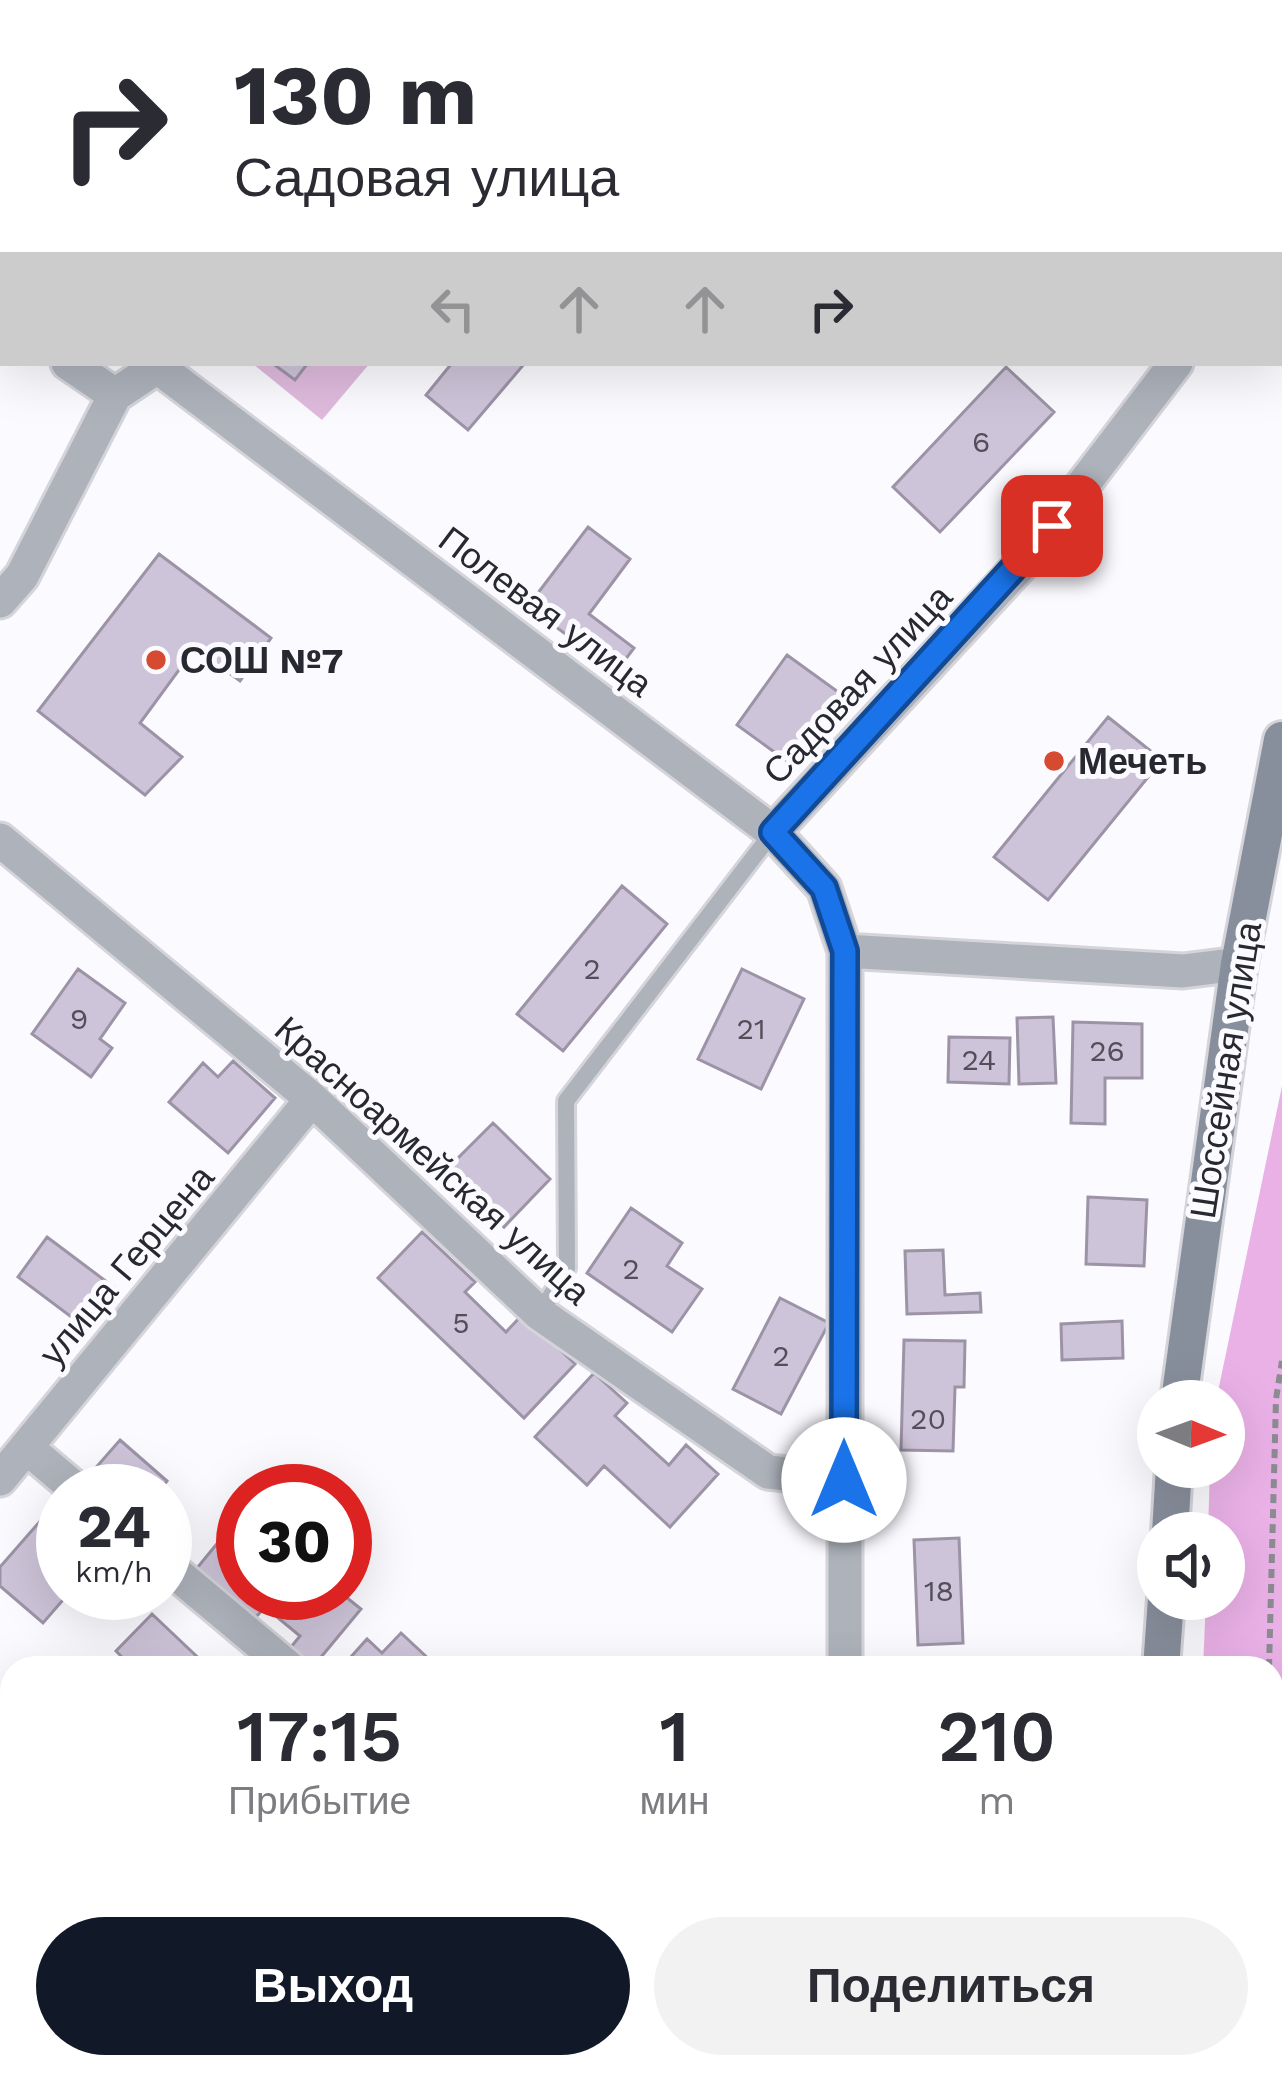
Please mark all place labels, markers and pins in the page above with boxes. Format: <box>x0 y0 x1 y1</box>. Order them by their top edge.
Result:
pin <box>1001 475 1103 577</box>
place label: СОШ №7 <box>180 640 343 682</box>
marker: СОШ №7 <box>143 647 169 673</box>
place label: Мечеть <box>1078 741 1207 783</box>
marker: Мечеть <box>1041 748 1067 774</box>

